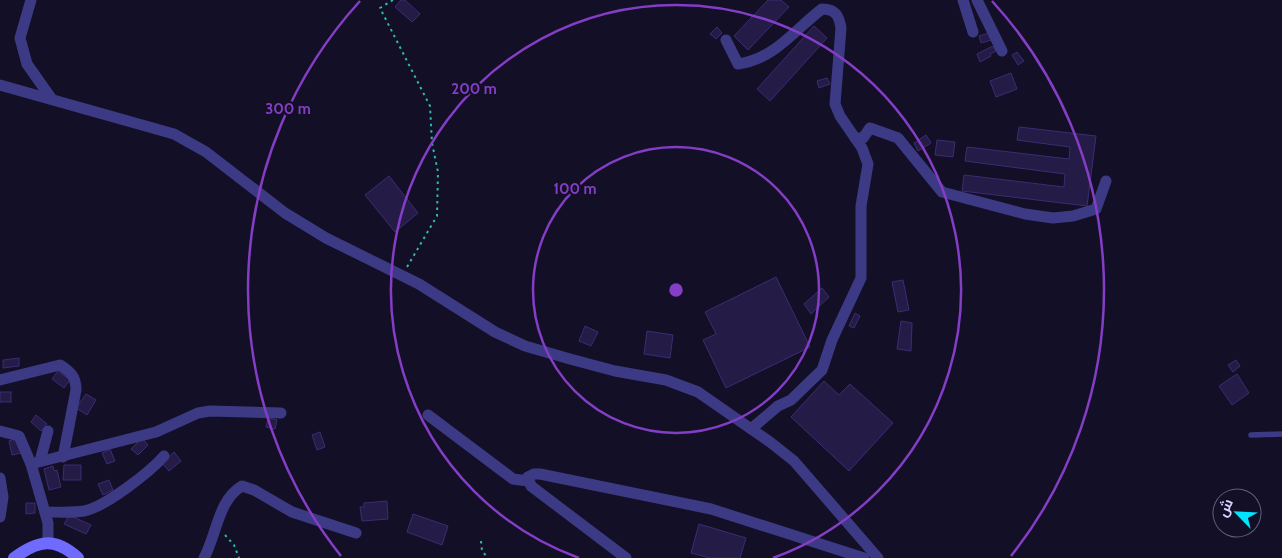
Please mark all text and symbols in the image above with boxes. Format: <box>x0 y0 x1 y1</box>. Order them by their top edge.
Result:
text: 200 m <box>451 80 497 98</box>
text: 300 m <box>265 100 311 118</box>
text: 100 m <box>553 180 597 198</box>
centre of rings <box>667 281 685 299</box>
north arrow <box>1212 488 1262 538</box>
text: ش <box>1213 496 1237 520</box>

